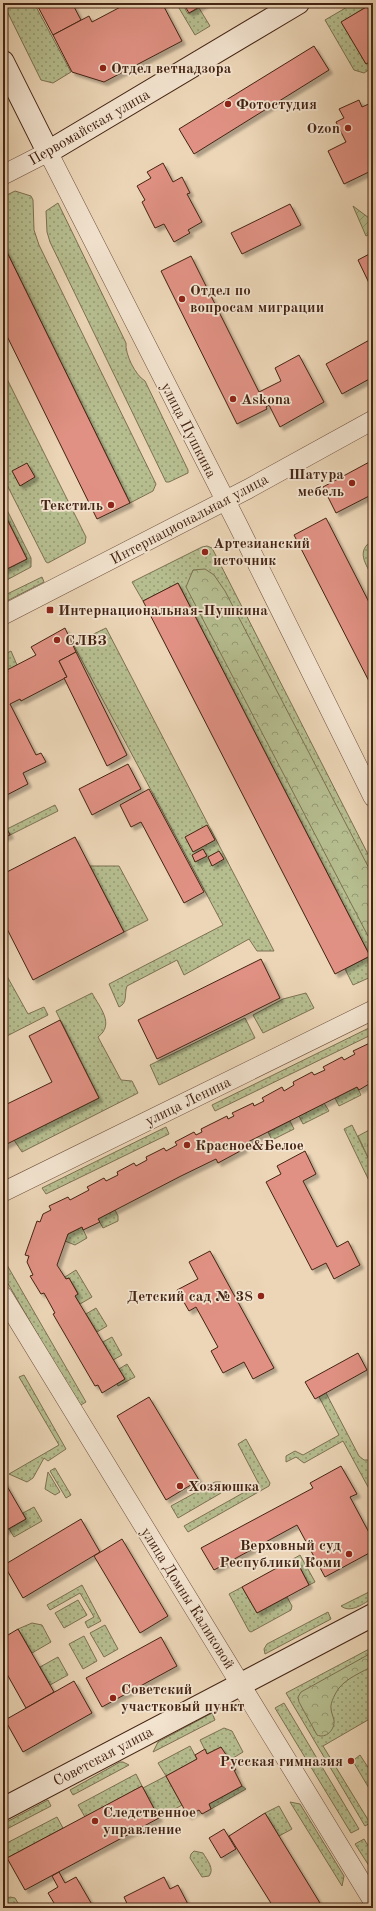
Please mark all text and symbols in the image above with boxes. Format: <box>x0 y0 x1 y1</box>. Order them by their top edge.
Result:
place label: Отдел ветнадзора <box>111 62 232 77</box>
marker: Отдел ветнадзора <box>98 63 108 73</box>
street label: Первомайская улица <box>27 87 153 169</box>
place label: Фотостудия <box>236 98 317 113</box>
marker: Фотостудия <box>223 99 233 109</box>
place label: Ozon <box>307 122 340 137</box>
marker: Ozon <box>343 123 353 133</box>
place label: Отдел по вопросам миграции <box>190 284 324 316</box>
marker: Отдел по вопросам миграции <box>177 294 187 304</box>
street label: улица Пушкина <box>157 380 218 481</box>
place label: Askona <box>241 393 291 408</box>
marker: Askona <box>228 394 238 404</box>
place label: Шатура мебель <box>288 468 344 500</box>
street label: Интернациональная улица <box>108 472 272 568</box>
marker: Шатура мебель <box>347 478 357 488</box>
place label: Текстиль <box>40 499 103 514</box>
marker: Текстиль <box>106 500 116 510</box>
place label: Артезианский источник <box>213 537 310 569</box>
marker: Артезианский источник <box>200 547 210 557</box>
place label: Интернациональная-Пушкина <box>58 604 268 619</box>
marker: Интернациональная-Пушкина <box>45 605 55 615</box>
place label: СЛВЗ <box>65 634 107 649</box>
marker: СЛВЗ <box>52 635 62 645</box>
street label: улица Ленина <box>144 1075 234 1129</box>
place label: Красное&Белое <box>195 1139 304 1154</box>
marker: Красное&Белое <box>182 1140 192 1150</box>
place label: Детский сад № 38 <box>127 1290 253 1305</box>
marker: Детский сад № 38 <box>256 1291 266 1301</box>
place label: Хозяюшка <box>188 1480 260 1495</box>
marker: Хозяюшка <box>175 1481 185 1491</box>
street label: улица Домны Каликовой <box>137 1525 236 1672</box>
place label: Верховный суд Республики Коми <box>219 1539 341 1571</box>
marker: Верховный суд Республики Коми <box>344 1549 354 1559</box>
place label: Советский участковый пункт <box>121 1683 245 1715</box>
marker: Советский участковый пункт <box>108 1693 118 1703</box>
street label: Советская улица <box>51 1724 157 1790</box>
place label: Русская гимназия <box>219 1755 343 1770</box>
marker: Русская гимназия <box>346 1756 356 1766</box>
place label: Следственное управление <box>103 1806 196 1838</box>
marker: Следственное управление <box>90 1816 100 1826</box>

